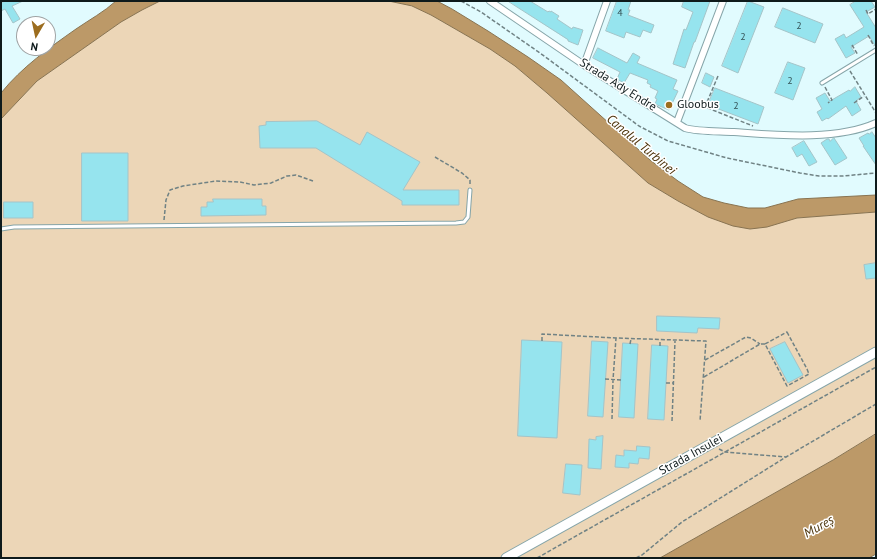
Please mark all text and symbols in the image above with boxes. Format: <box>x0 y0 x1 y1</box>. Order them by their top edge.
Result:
house number: 4 <box>617 7 623 19</box>
north arrow <box>16 16 56 56</box>
house number: 2 <box>796 20 802 32</box>
house number: 2 <box>740 31 746 43</box>
text: N <box>30 39 39 54</box>
street label: Strada Ady Endre <box>577 56 659 114</box>
house number: 2 <box>787 75 793 87</box>
place label: Gloobus <box>677 98 719 112</box>
marker: Gloobus <box>664 100 674 110</box>
house number: 2 <box>733 100 739 112</box>
water label: Canalul Turbinei <box>603 111 679 179</box>
street label: Strada Insulei <box>657 432 725 478</box>
water label: Mureș <box>801 512 837 542</box>

